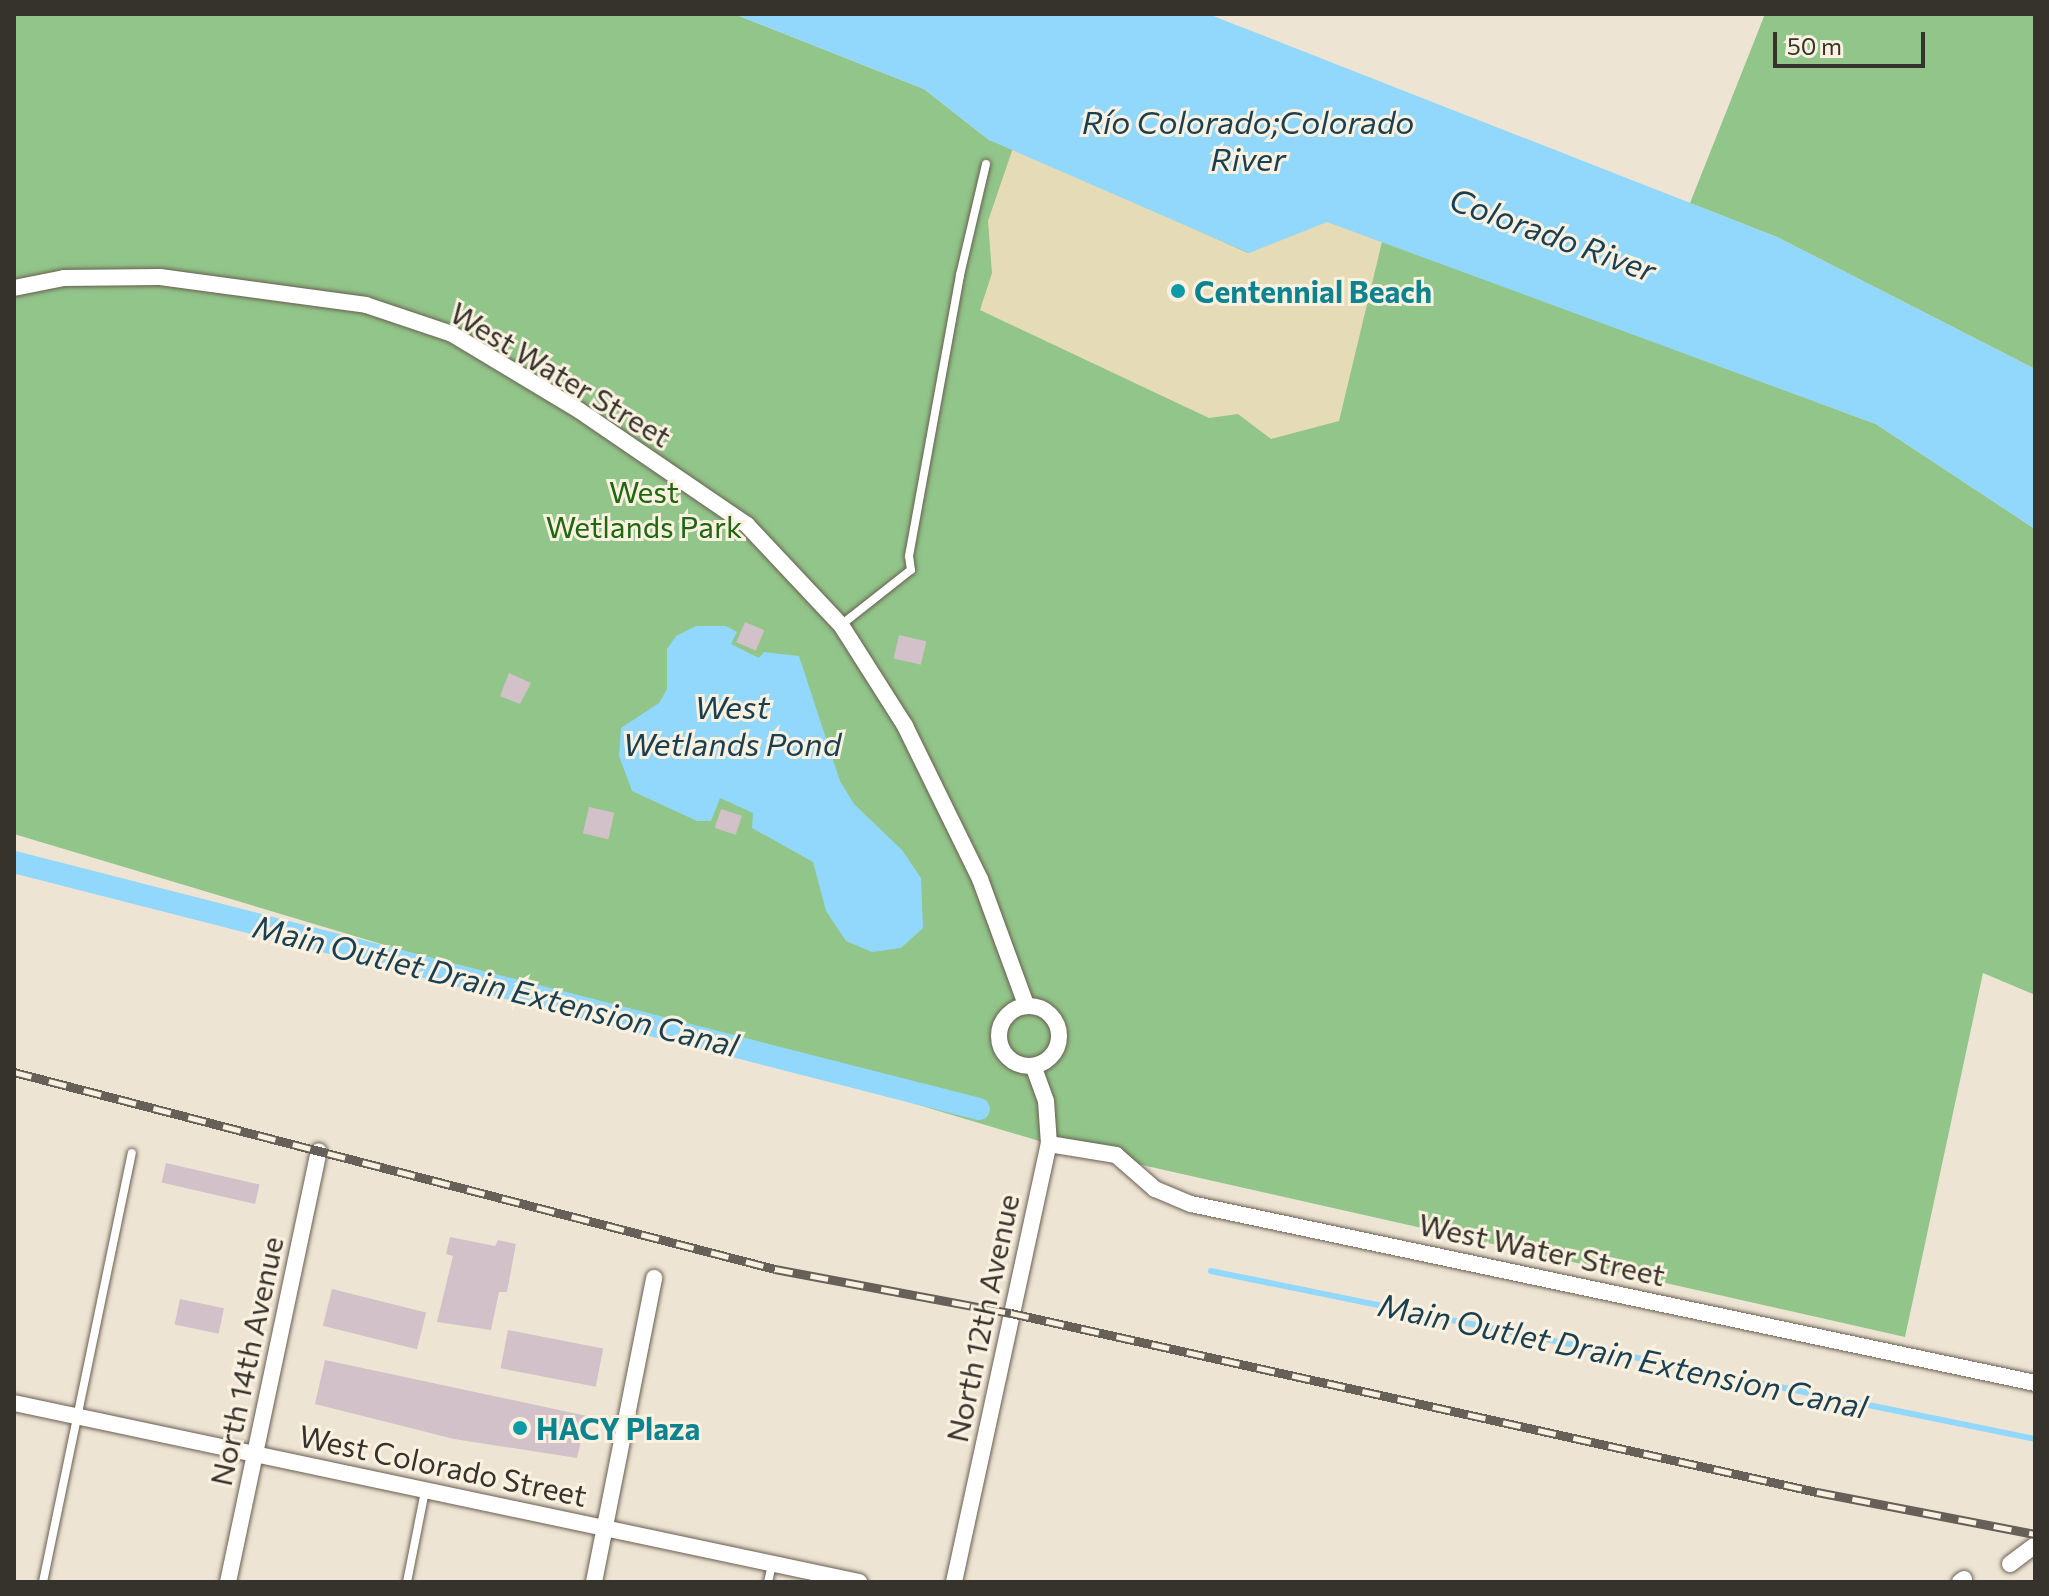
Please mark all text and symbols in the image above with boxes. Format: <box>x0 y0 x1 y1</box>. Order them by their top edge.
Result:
scale bar <box>1777 16 1929 66</box>
text: 50 m <box>1787 31 1842 60</box>
water label: Río Colorado;Colorado River <box>1082 103 1414 178</box>
water label: Colorado River <box>1445 179 1661 289</box>
place label: Centennial Beach <box>1194 273 1432 309</box>
marker: Centennial Beach <box>1169 282 1187 300</box>
street label: West Water Street <box>444 294 678 454</box>
park label: West Wetlands Park <box>546 473 742 544</box>
water label: West Wetlands Pond <box>623 688 841 763</box>
water label: Main Outlet Drain Extension Canal <box>249 906 743 1064</box>
street label: North 12th Avenue <box>938 1191 1026 1445</box>
street label: West Water Street <box>1415 1205 1669 1293</box>
street label: North 14th Avenue <box>202 1233 290 1489</box>
water label: Main Outlet Drain Extension Canal <box>1375 1284 1871 1426</box>
place label: HACY Plaza <box>536 1410 700 1446</box>
street label: West Colorado Street <box>296 1417 590 1513</box>
marker: HACY Plaza <box>511 1419 529 1437</box>

